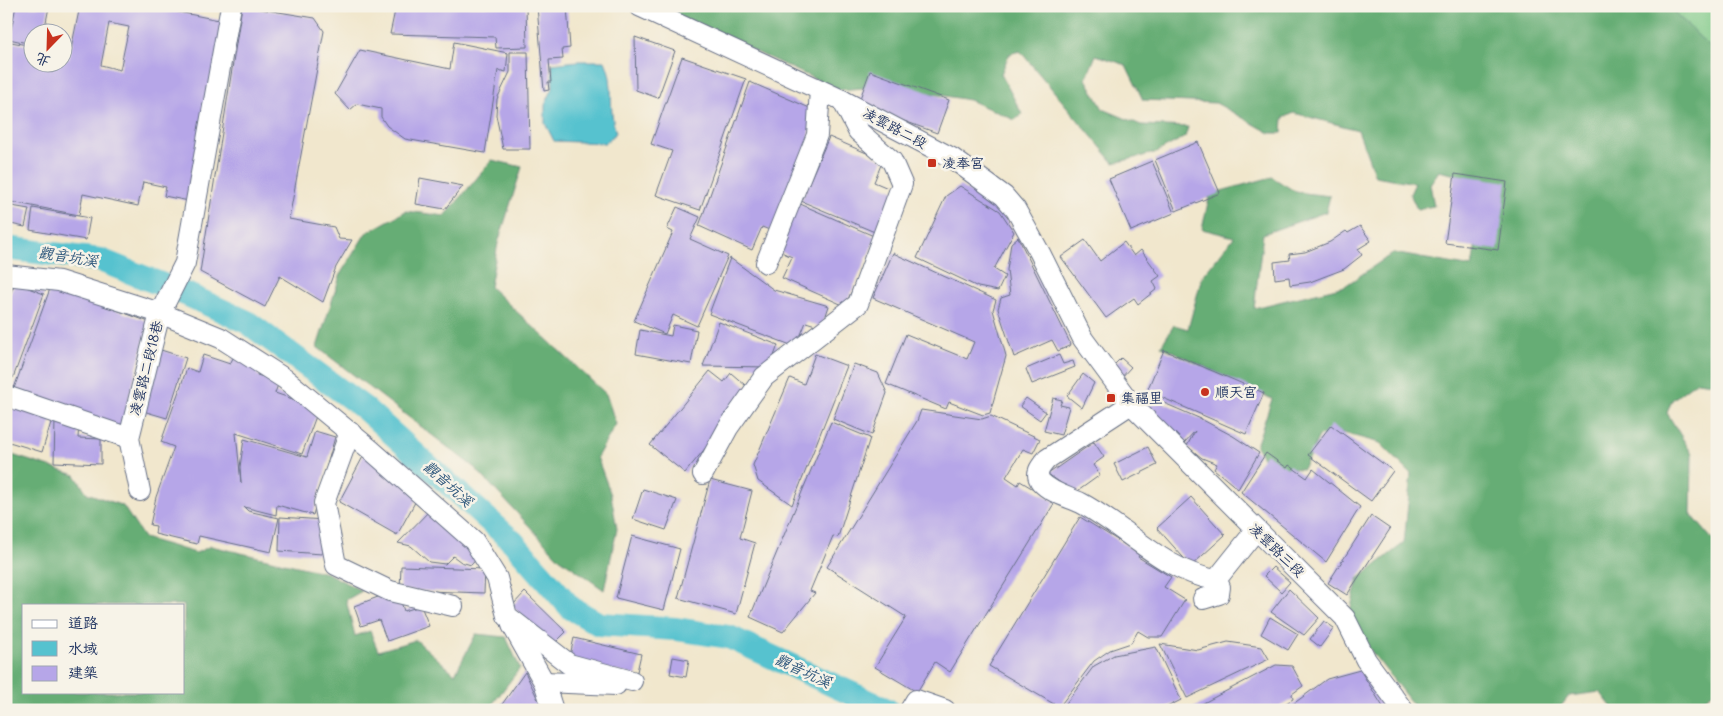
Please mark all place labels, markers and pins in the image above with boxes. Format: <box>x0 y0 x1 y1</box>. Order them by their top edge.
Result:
place label: 凌奉宮 <box>942 154 984 172</box>
marker: 凌奉宮 <box>926 157 938 169</box>
place label: 順天宮 <box>1215 383 1257 401</box>
marker: 順天宮 <box>1199 386 1211 398</box>
place label: 集福里 <box>1121 389 1163 407</box>
marker: 集福里 <box>1105 392 1117 404</box>

